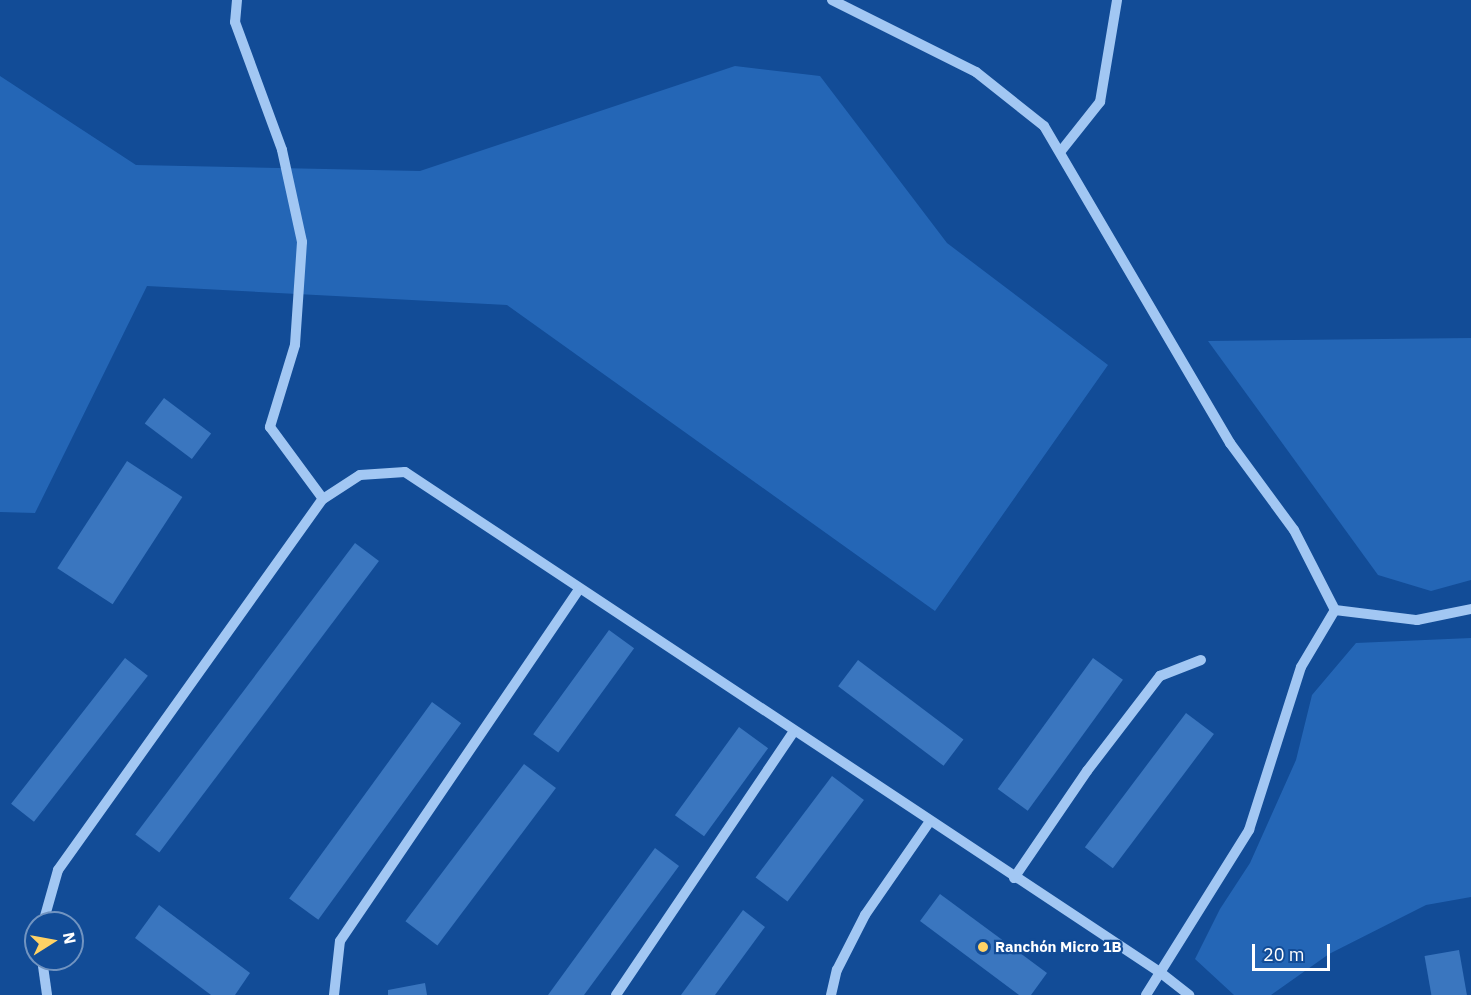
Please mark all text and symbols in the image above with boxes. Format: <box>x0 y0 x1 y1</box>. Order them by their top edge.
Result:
north arrow <box>24 911 84 971</box>
text: N <box>59 930 81 946</box>
scale bar <box>1255 932 1333 970</box>
place label: Ranchón Micro 1B <box>995 938 1121 956</box>
marker: Ranchón Micro 1B <box>976 940 990 954</box>
text: 20 m <box>1263 943 1305 966</box>

